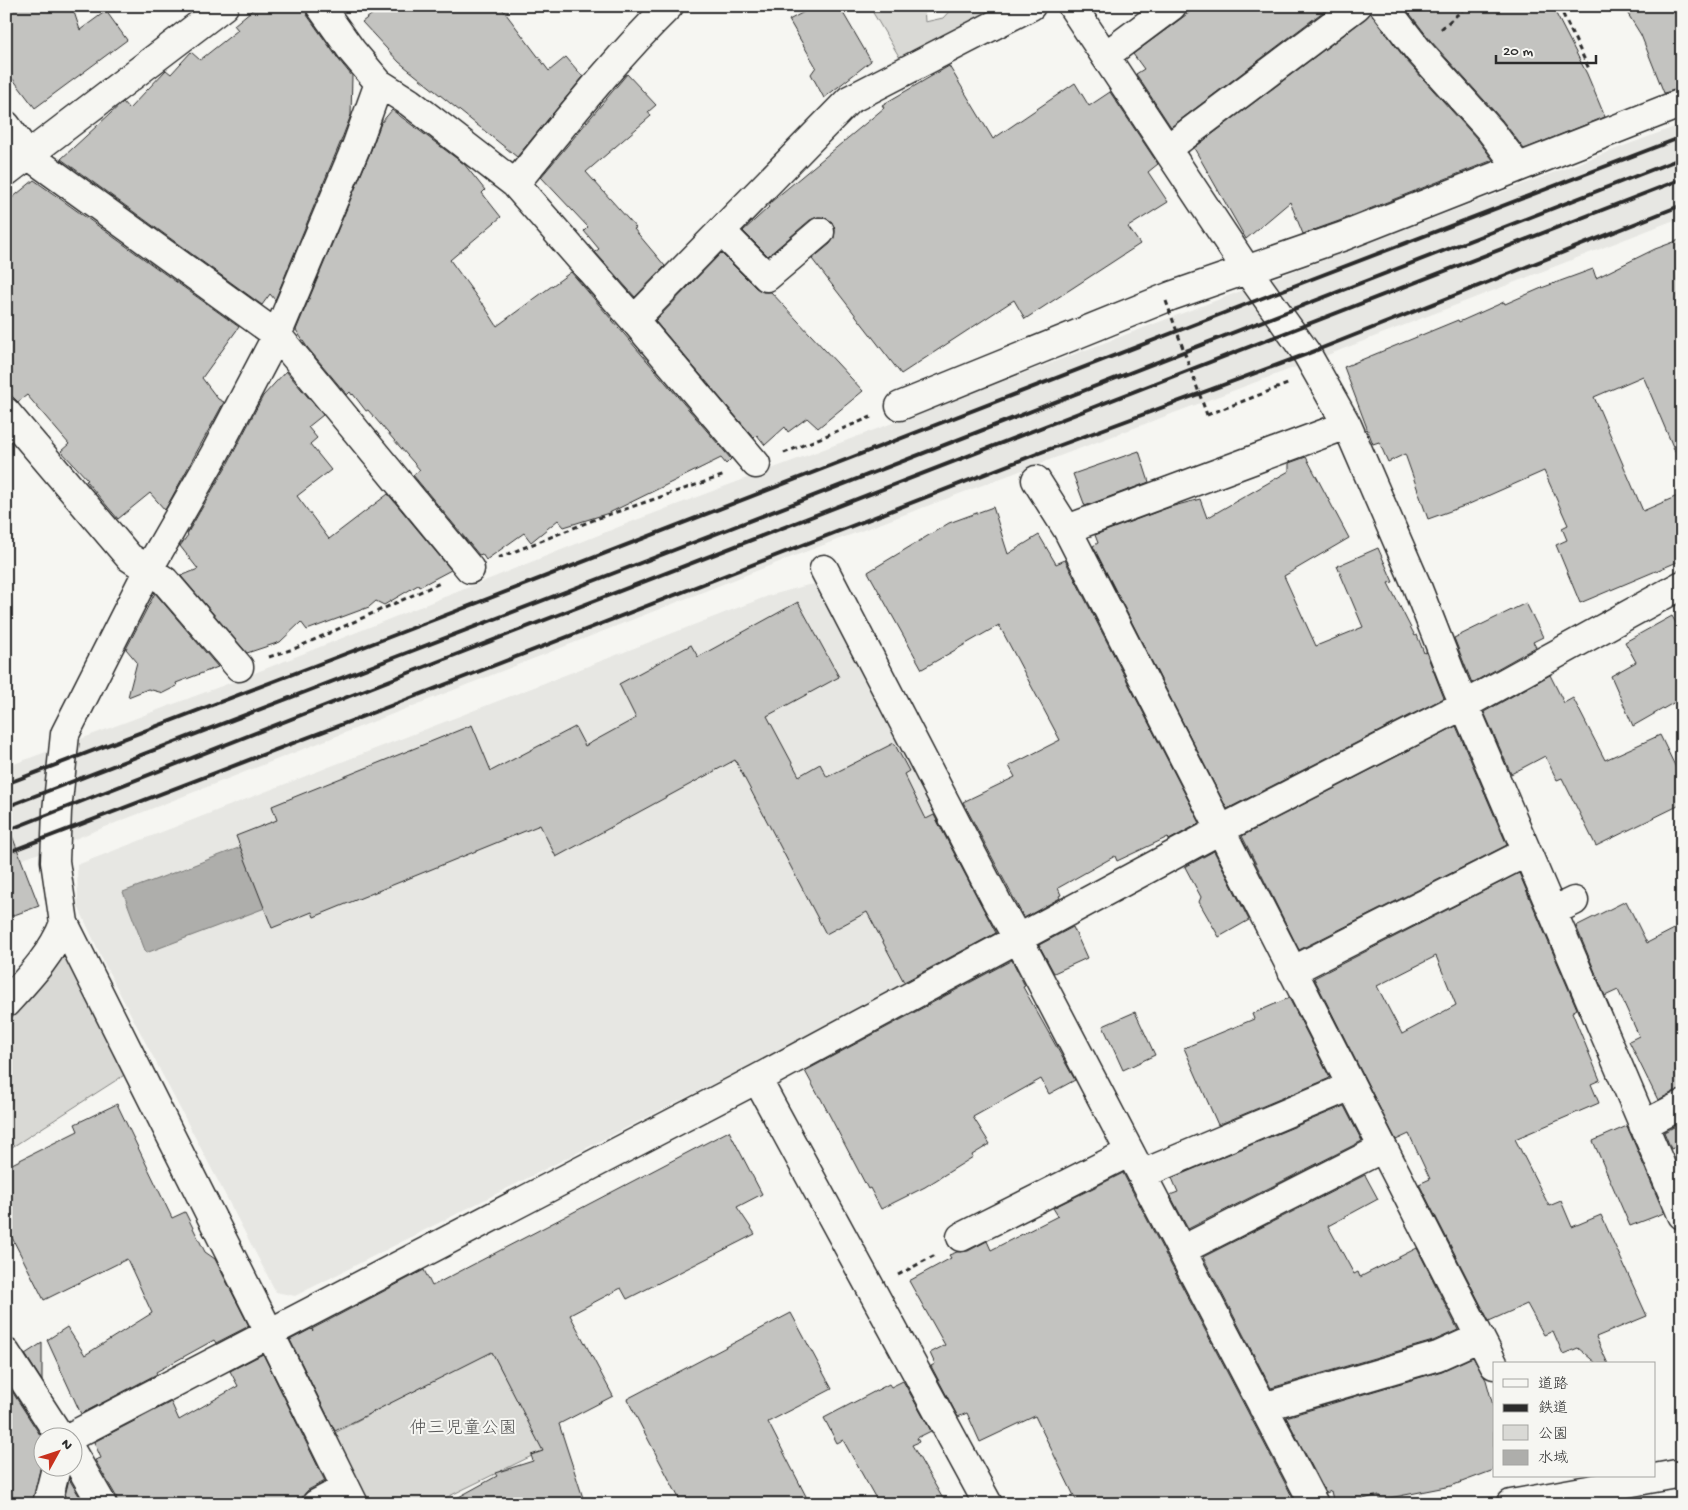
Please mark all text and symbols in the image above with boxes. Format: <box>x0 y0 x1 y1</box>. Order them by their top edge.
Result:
scale bar <box>1496 32 1596 64</box>
text: 20 m <box>1503 43 1533 61</box>
legend <box>1493 1362 1656 1478</box>
text: 道路 <box>1538 1376 1568 1394</box>
text: 鉄道 <box>1538 1400 1568 1418</box>
park label: 仲三児童公園 <box>409 1418 517 1440</box>
text: 公園 <box>1538 1426 1568 1444</box>
north arrow <box>32 1428 82 1478</box>
text: N <box>57 1436 75 1454</box>
text: 水域 <box>1538 1449 1568 1468</box>

